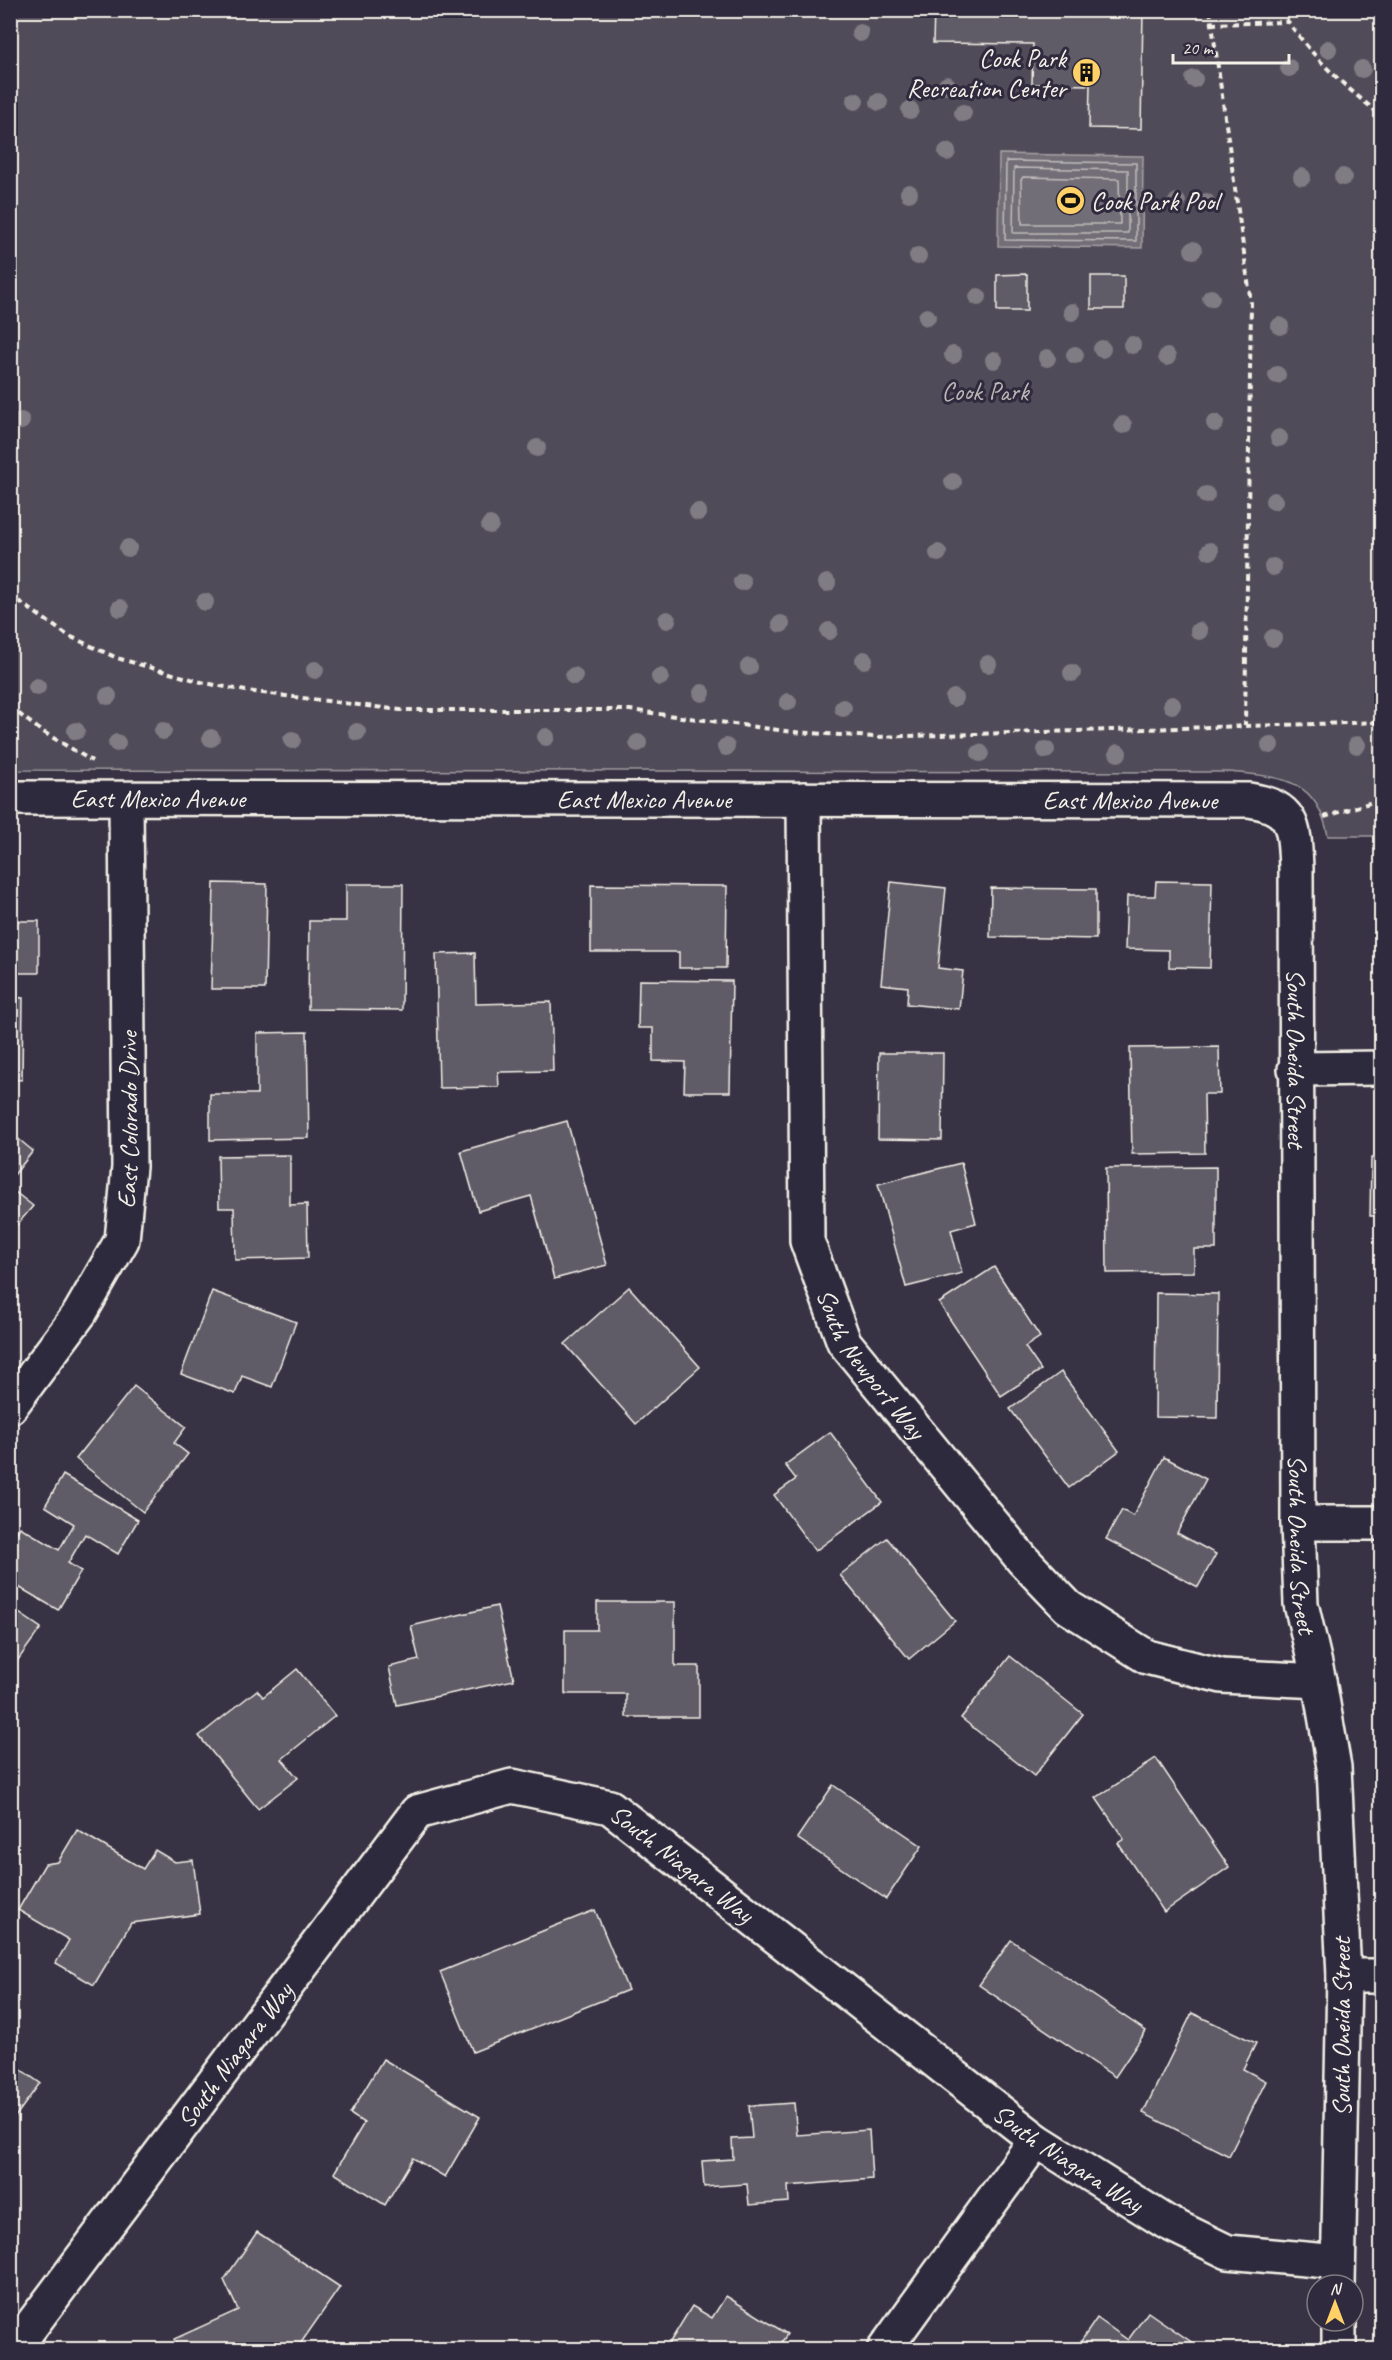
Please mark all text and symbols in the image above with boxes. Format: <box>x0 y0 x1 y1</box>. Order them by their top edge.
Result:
scale bar <box>1173 27 1288 65</box>
text: 20 m <box>1182 37 1215 59</box>
place label: Cook Park Recreation Center <box>907 42 1069 105</box>
building icon: Cook Park Recreation Center <box>1071 57 1103 89</box>
sports icon: Cook Park Pool <box>1054 185 1086 217</box>
place label: Cook Park Pool <box>1091 185 1223 218</box>
park label: Cook Park <box>942 375 1031 408</box>
street label: East Mexico Avenue <box>71 782 248 815</box>
street label: East Mexico Avenue <box>557 782 734 816</box>
street label: East Mexico Avenue <box>1043 783 1220 816</box>
street label: South Oneida Street <box>1280 969 1313 1150</box>
street label: East Colorado Drive <box>109 1029 146 1209</box>
street label: South Newport Way <box>809 1284 934 1447</box>
street label: South Oneida Street <box>1281 1455 1324 1639</box>
street label: South Niagara Way <box>603 1797 762 1931</box>
street label: South Oneida Street <box>1325 1935 1358 2116</box>
street label: South Niagara Way <box>169 1974 301 2134</box>
street label: South Niagara Way <box>986 2096 1151 2221</box>
north arrow <box>1305 2273 1365 2333</box>
text: N <box>1330 2279 1343 2299</box>

